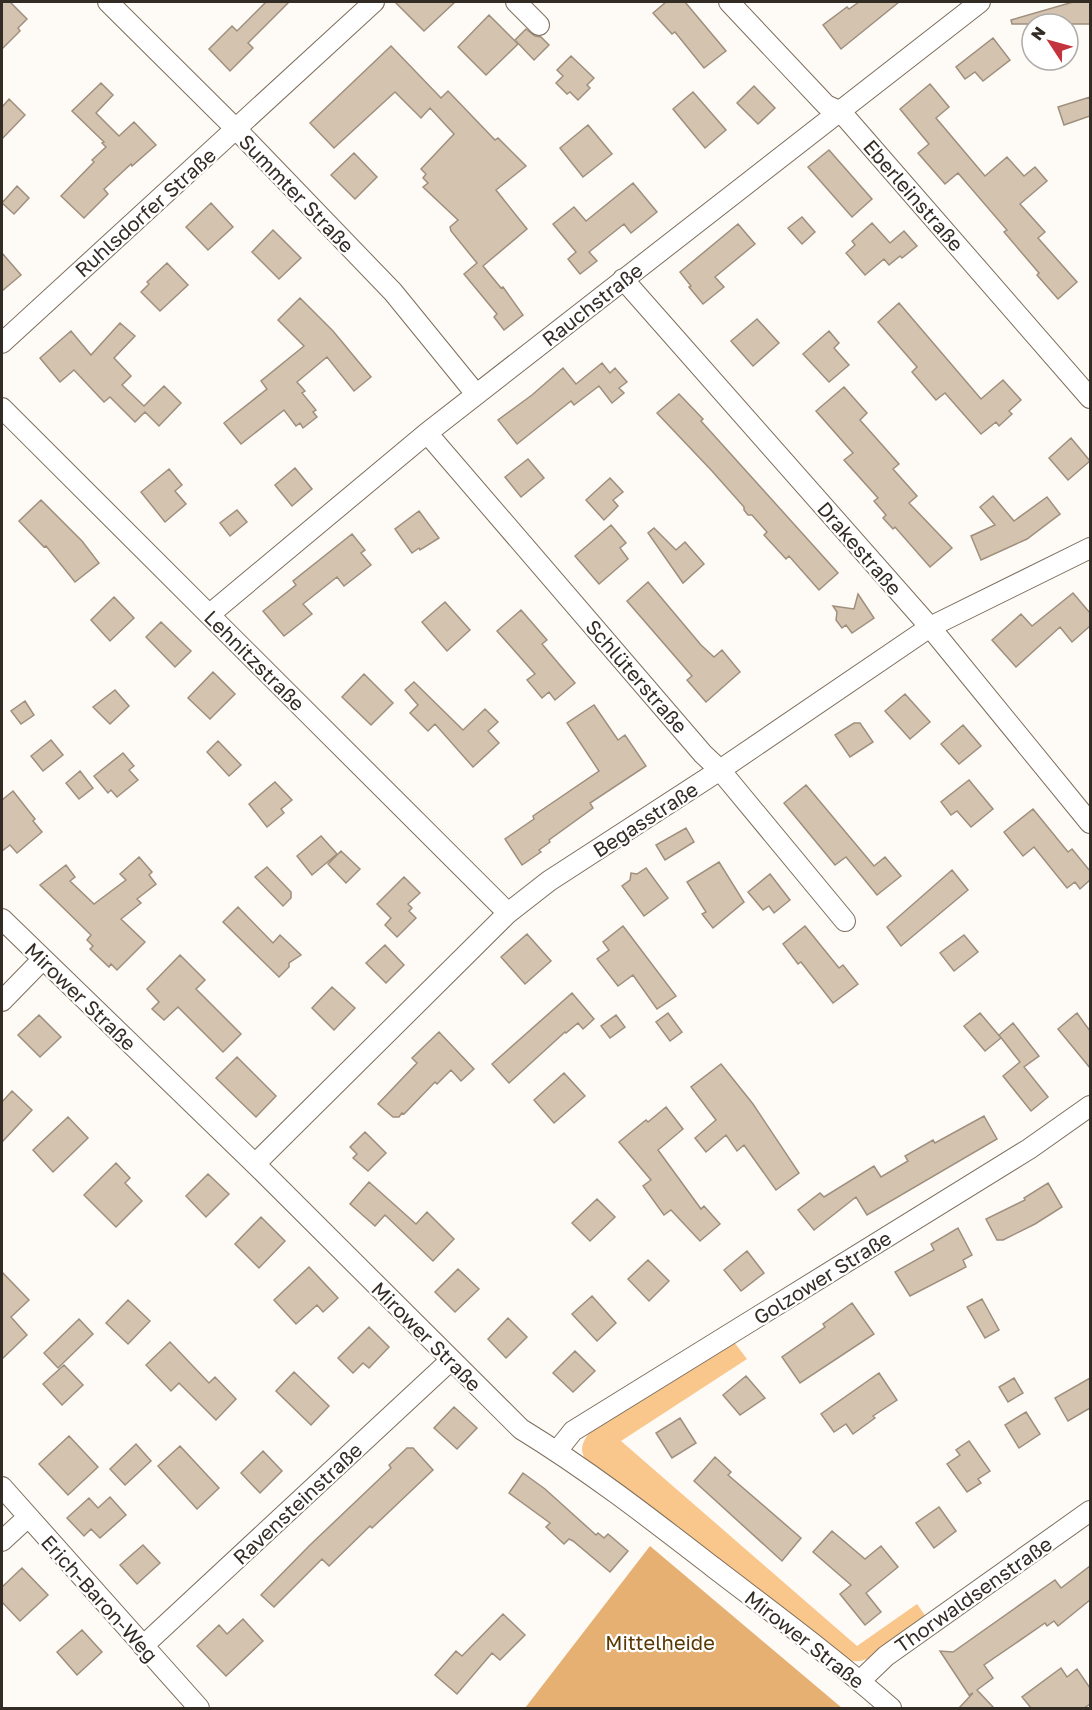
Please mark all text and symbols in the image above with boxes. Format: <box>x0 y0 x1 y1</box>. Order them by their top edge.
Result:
north arrow <box>1020 12 1080 72</box>
text: N <box>1026 22 1050 44</box>
street label: Summter Straße <box>235 129 359 257</box>
street label: Eberleinstraße <box>859 134 969 256</box>
street label: Ruhlsdorfer Straße <box>70 142 220 282</box>
street label: Rauchstraße <box>537 257 647 351</box>
street label: Drakestraße <box>813 496 907 600</box>
street label: Lehnitzstraße <box>200 605 310 715</box>
street label: Schlüterstraße <box>581 614 693 738</box>
street label: Begasstraße <box>588 776 702 862</box>
street label: Mirower Straße <box>21 937 141 1055</box>
street label: Golzower Straße <box>749 1225 895 1329</box>
street label: Mirower Straße <box>367 1276 487 1396</box>
street label: Ravensteinstraße <box>228 1437 366 1569</box>
street label: Erich-Baron-Weg <box>37 1530 163 1666</box>
street label: Thorwaldsenstraße <box>890 1531 1056 1657</box>
street label: Mirower Straße <box>741 1585 869 1693</box>
park label: Mittelheide <box>605 1630 715 1654</box>

